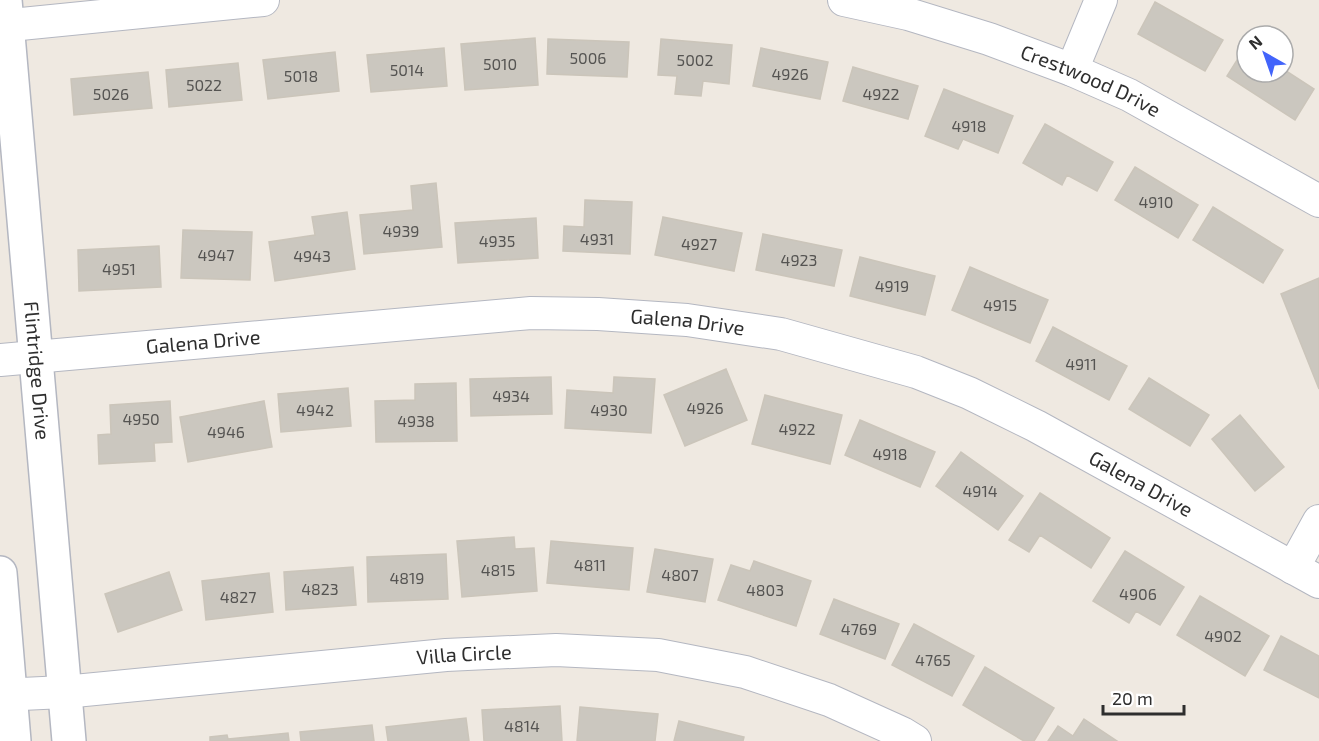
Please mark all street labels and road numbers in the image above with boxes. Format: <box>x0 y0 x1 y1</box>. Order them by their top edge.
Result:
street label: Crestwood Drive <box>1018 39 1165 121</box>
street label: Flintridge Drive <box>20 300 56 441</box>
street label: Galena Drive <box>630 303 746 339</box>
street label: Galena Drive <box>145 324 261 358</box>
street label: Galena Drive <box>1085 445 1197 521</box>
street label: Villa Circle <box>415 639 512 669</box>

